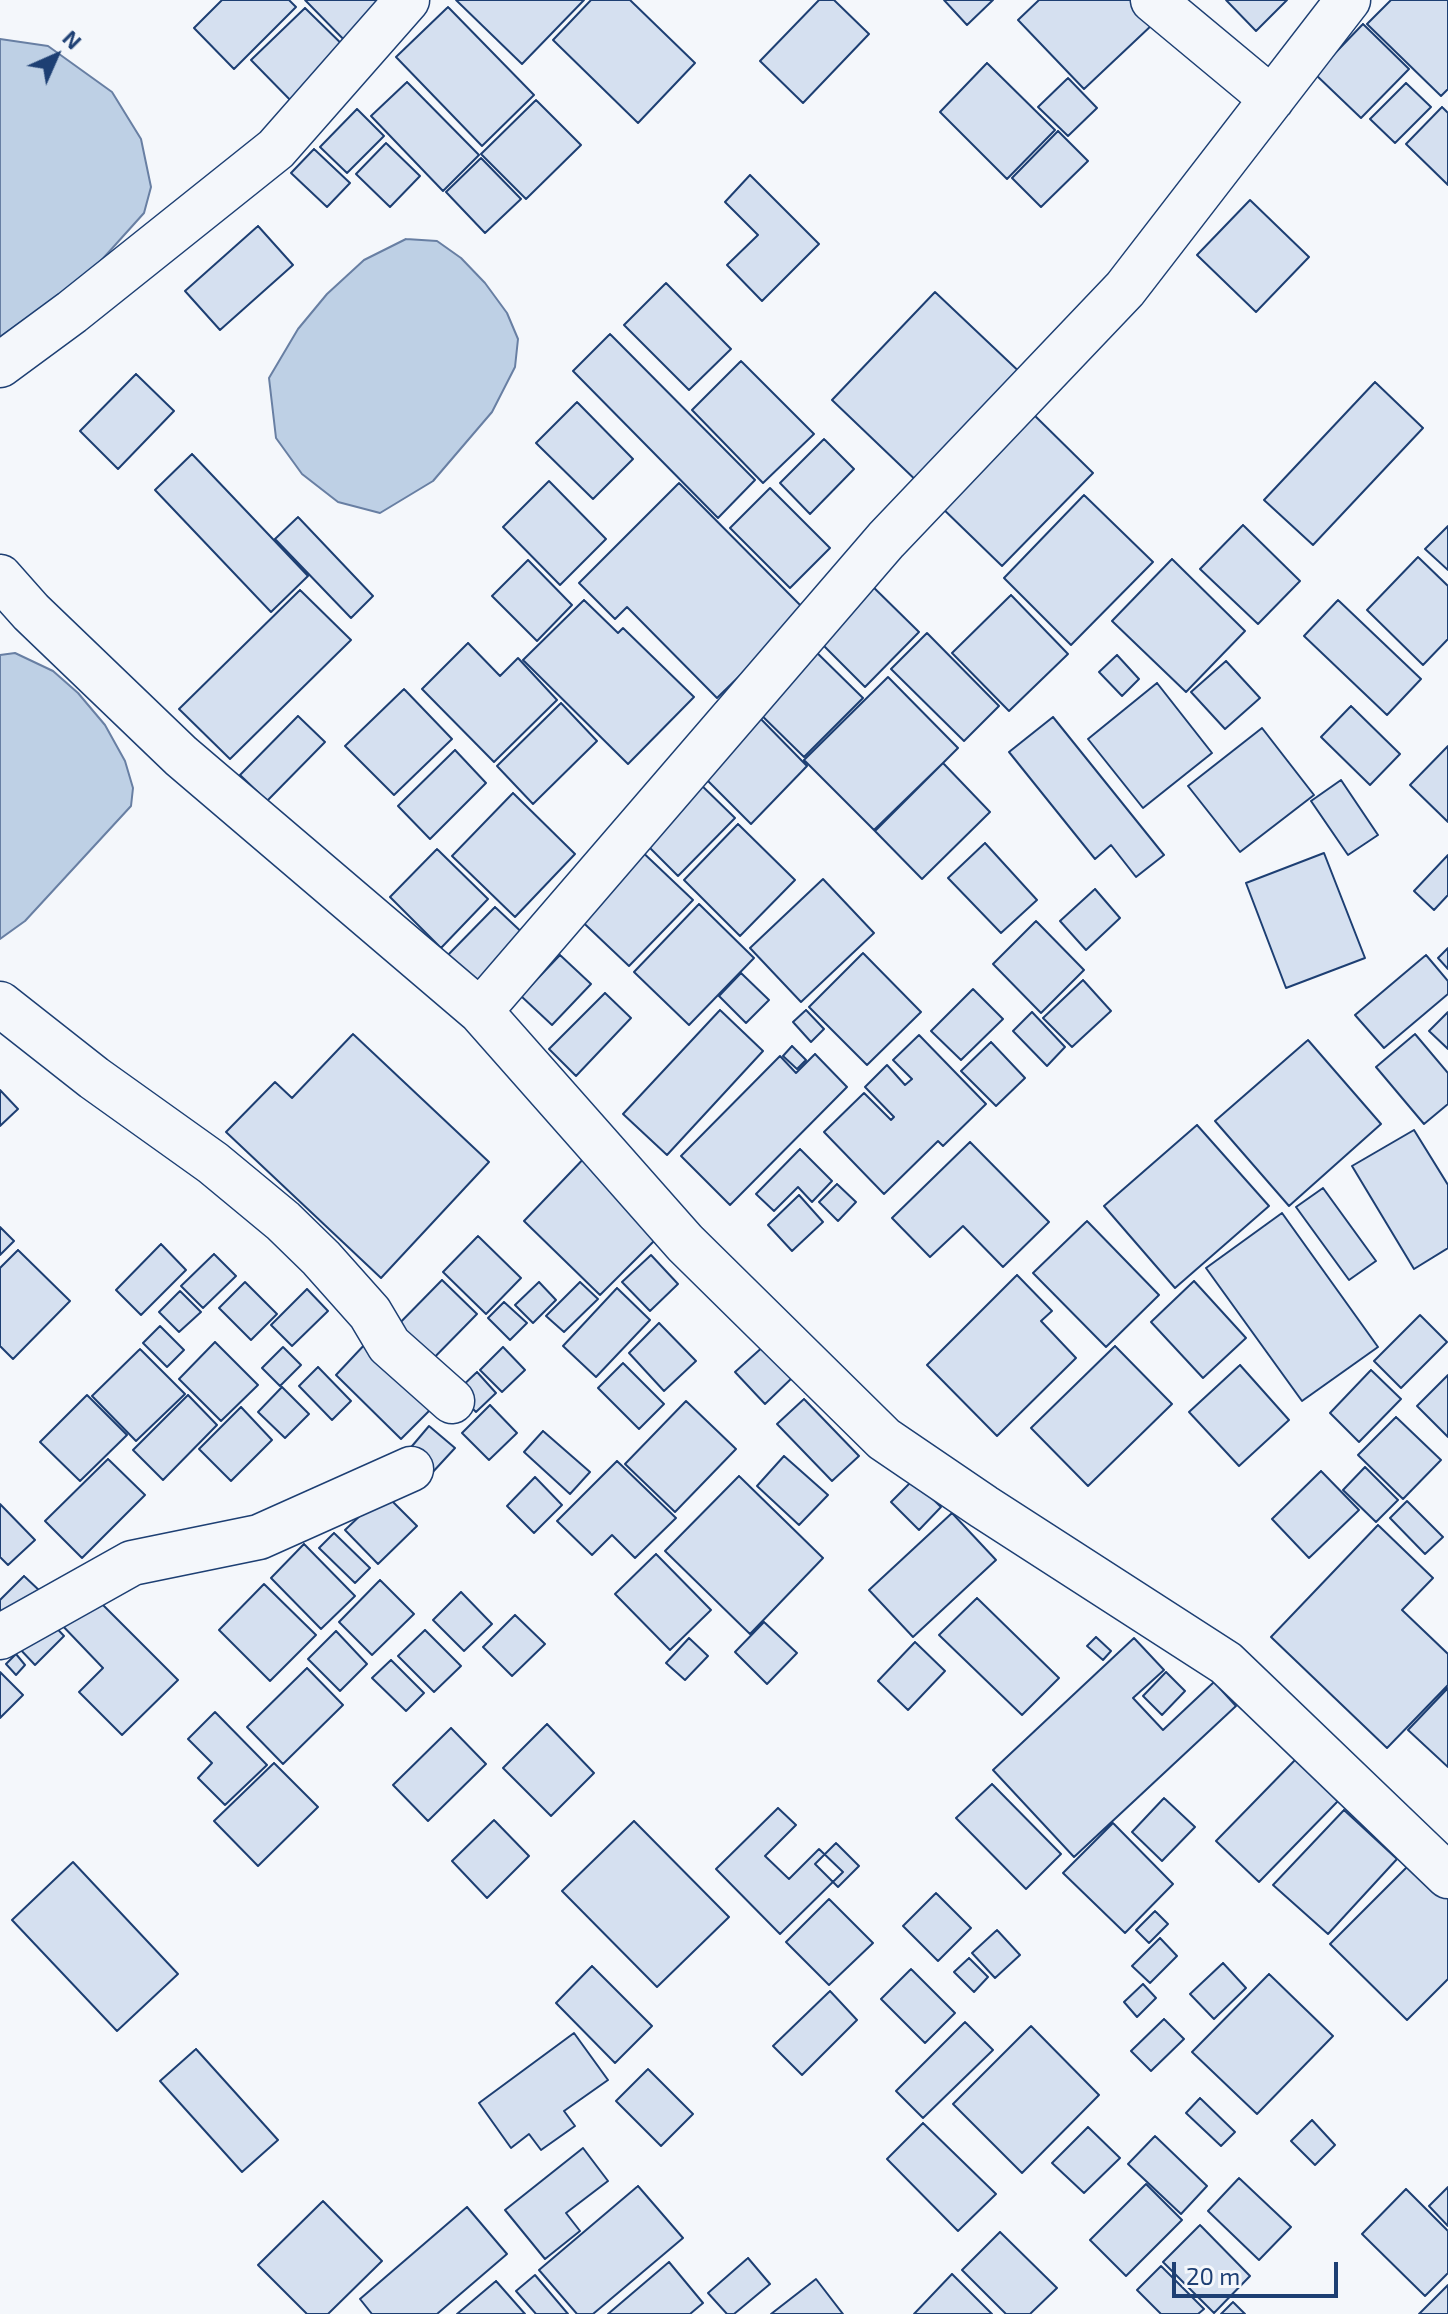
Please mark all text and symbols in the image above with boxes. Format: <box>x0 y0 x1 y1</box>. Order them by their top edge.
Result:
north arrow <box>16 16 96 96</box>
text: N <box>58 24 88 54</box>
scale bar <box>1176 2246 1342 2296</box>
text: 20 m <box>1186 2261 1240 2290</box>

